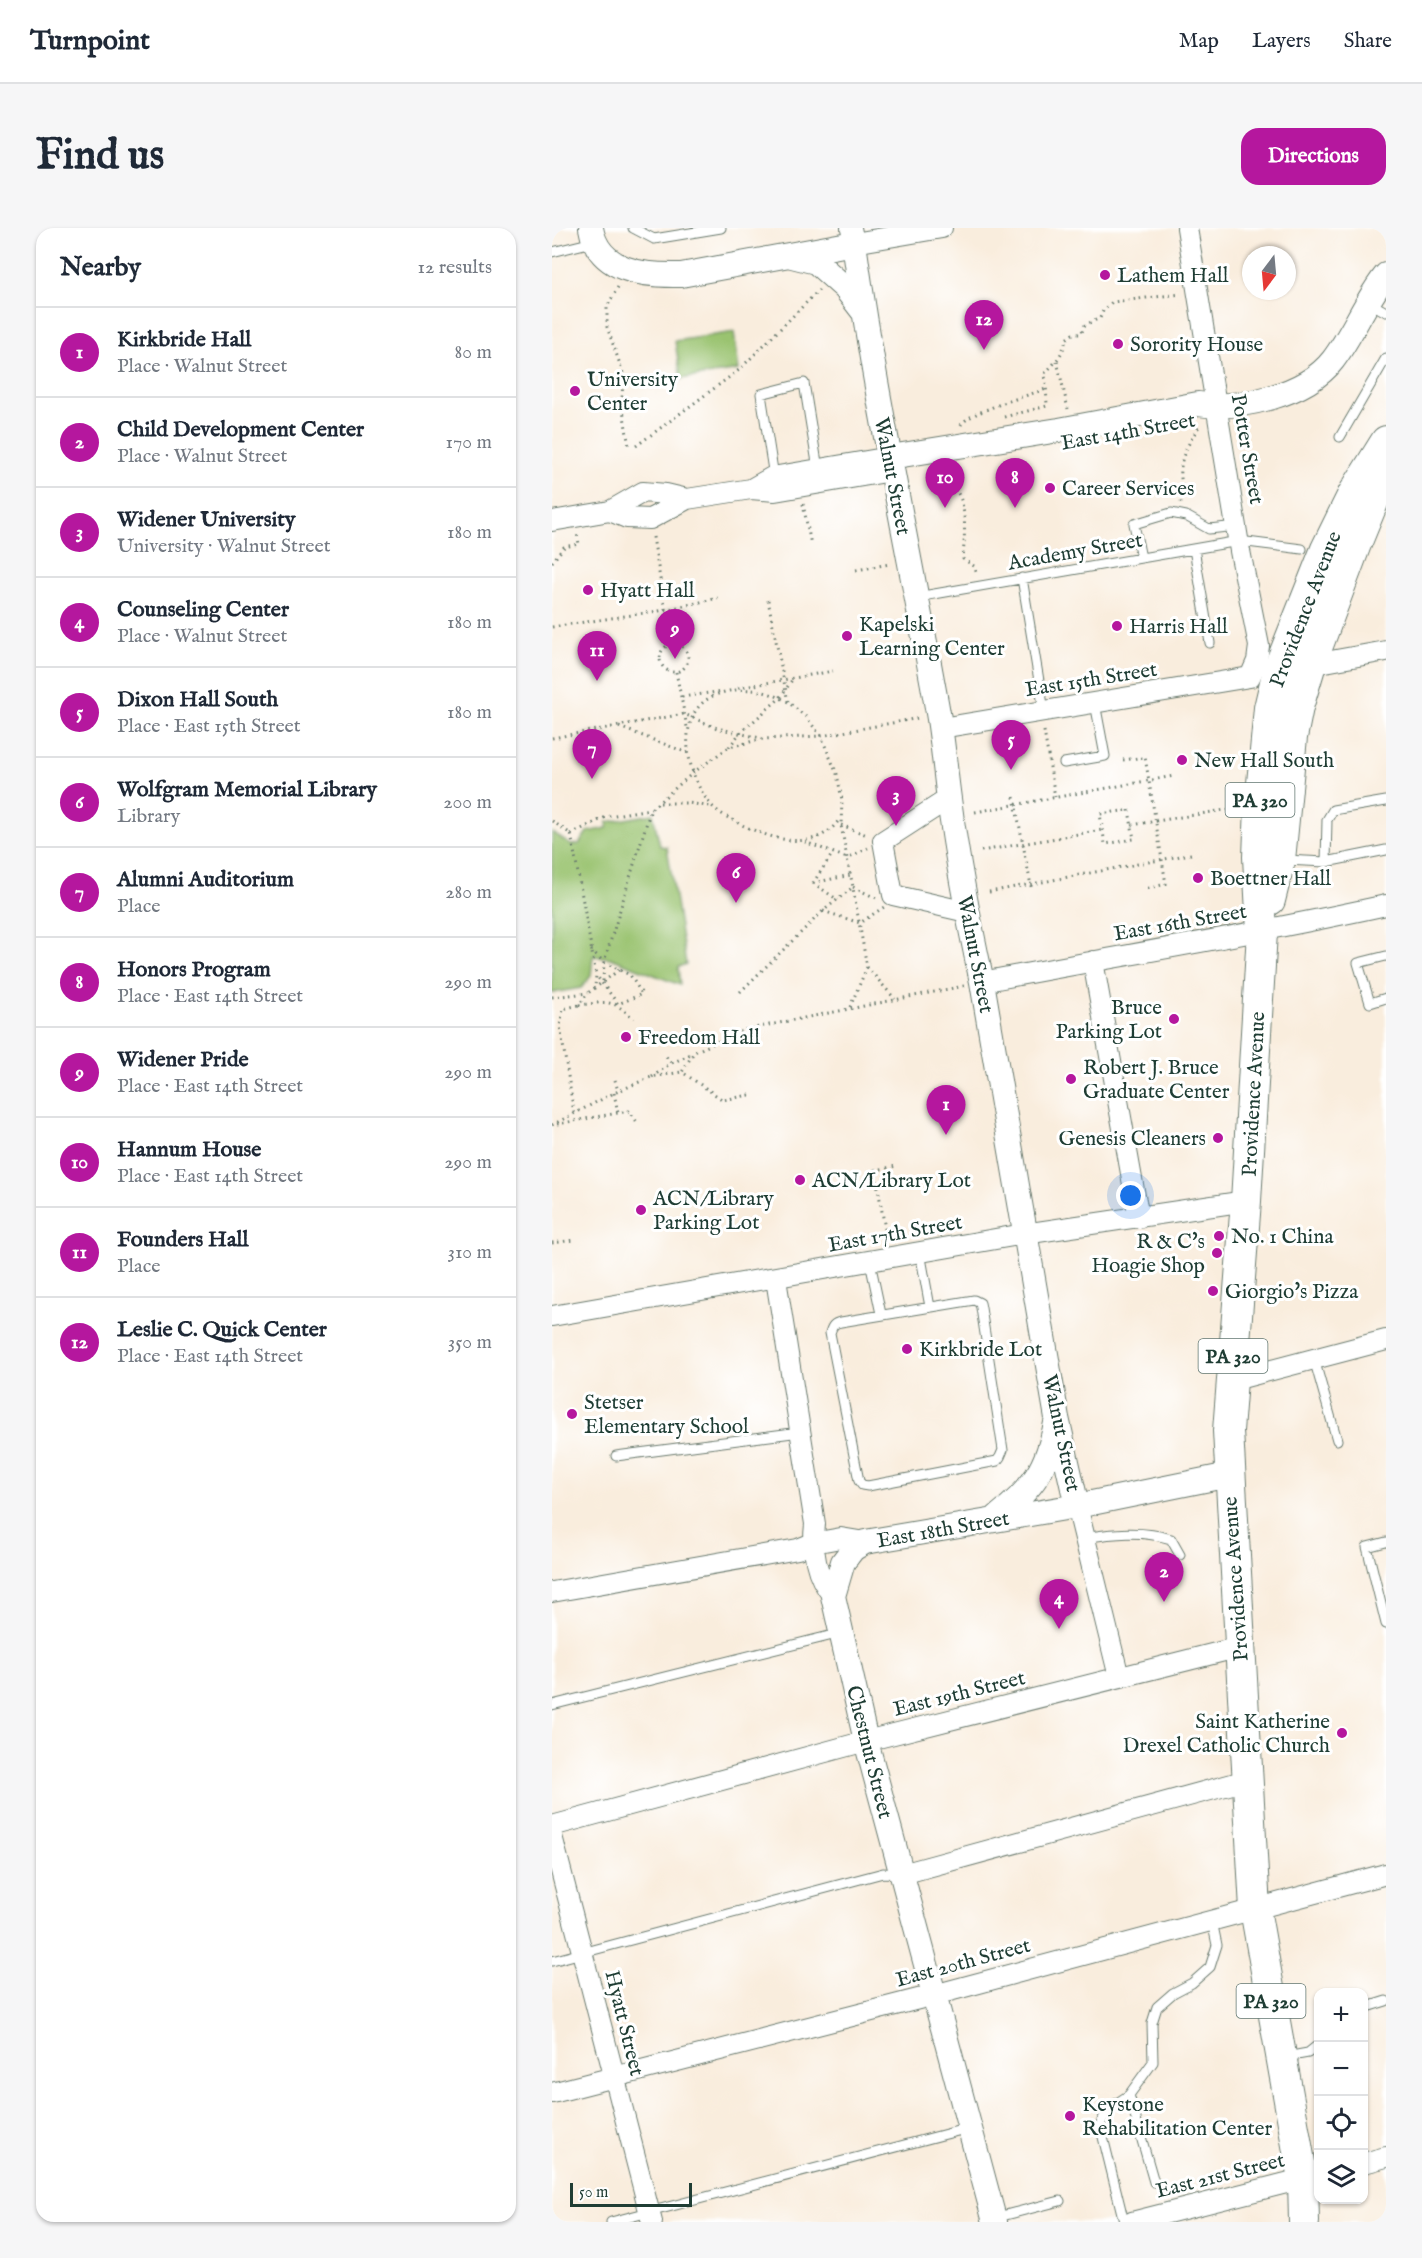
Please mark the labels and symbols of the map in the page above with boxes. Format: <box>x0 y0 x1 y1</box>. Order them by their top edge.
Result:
north arrow <box>1242 246 1296 300</box>
place label: Lathem Hall <box>1117 263 1229 290</box>
marker: Lathem Hall <box>1098 268 1112 282</box>
pin: 12 <box>964 300 1004 350</box>
place label: Sorority House <box>1130 332 1264 359</box>
marker: Sorority House <box>1111 337 1125 351</box>
place label: University Center <box>587 367 679 418</box>
marker: University Center <box>568 384 582 398</box>
street label: Potter Street <box>1224 392 1270 507</box>
street label: East 14th Street <box>1059 407 1198 458</box>
street label: Walnut Street <box>867 415 916 537</box>
pin: 10 <box>926 458 964 508</box>
pin: 8 <box>996 458 1034 508</box>
place label: Career Services <box>1062 476 1194 503</box>
marker: Career Services <box>1043 481 1057 495</box>
street label: Academy Street <box>1005 527 1145 578</box>
street label: Providence Avenue <box>1264 527 1349 692</box>
place label: Hyatt Hall <box>600 578 695 605</box>
marker: Hyatt Hall <box>581 583 595 597</box>
pin: 9 <box>656 610 694 659</box>
place label: Kapelski Learning Center <box>859 612 1005 663</box>
place label: Harris Hall <box>1129 614 1228 641</box>
marker: Harris Hall <box>1110 619 1124 633</box>
marker: Kapelski Learning Center <box>840 629 854 643</box>
pin: 11 <box>578 632 616 681</box>
street label: East 15th Street <box>1023 657 1159 704</box>
pin: 5 <box>992 720 1030 770</box>
pin: 7 <box>572 730 612 779</box>
place label: New Hall South <box>1194 748 1334 775</box>
marker: New Hall South <box>1175 753 1189 767</box>
pin: 3 <box>876 776 916 826</box>
road number: PA 320 <box>1226 783 1294 817</box>
pin: 6 <box>716 854 756 903</box>
place label: Boettner Hall <box>1210 866 1331 893</box>
marker: Boettner Hall <box>1191 871 1205 885</box>
street label: Walnut Street <box>950 893 999 1015</box>
street label: East 16th Street <box>1112 898 1249 948</box>
place label: Bruce Parking Lot <box>1056 995 1162 1046</box>
street label: Providence Avenue <box>1237 1011 1272 1177</box>
marker: Bruce Parking Lot <box>1167 1012 1181 1026</box>
place label: Freedom Hall <box>638 1025 760 1052</box>
marker: Freedom Hall <box>619 1030 633 1044</box>
place label: Robert J. Bruce Graduate Center <box>1083 1055 1230 1106</box>
marker: Robert J. Bruce Graduate Center <box>1064 1072 1078 1086</box>
pin: 1 <box>926 1086 966 1135</box>
place label: Genesis Cleaners <box>1059 1126 1206 1153</box>
marker: Genesis Cleaners <box>1211 1131 1225 1145</box>
place label: ACN/Library Lot <box>811 1168 971 1195</box>
marker: ACN/Library Lot <box>793 1173 807 1187</box>
your location <box>1116 1181 1145 1210</box>
place label: ACN/Library Parking Lot <box>652 1186 774 1237</box>
marker: ACN/Library Parking Lot <box>634 1203 648 1217</box>
street label: East 17th Street <box>826 1209 964 1260</box>
place label: No. 1 China <box>1231 1224 1334 1251</box>
place label: R & C's Hoagie Shop <box>1091 1229 1205 1280</box>
marker: No. 1 China <box>1212 1229 1226 1243</box>
marker: R & C's Hoagie Shop <box>1210 1246 1224 1260</box>
place label: Giorgio's Pizza <box>1225 1279 1359 1306</box>
marker: Giorgio's Pizza <box>1206 1284 1220 1298</box>
place label: Kirkbride Lot <box>919 1337 1042 1364</box>
road number: PA 320 <box>1198 1339 1268 1373</box>
marker: Kirkbride Lot <box>900 1342 914 1356</box>
street label: Walnut Street <box>1035 1372 1086 1495</box>
place label: Stetser Elementary School <box>584 1390 749 1441</box>
marker: Stetser Elementary School <box>565 1407 579 1421</box>
street label: Providence Avenue <box>1217 1495 1256 1662</box>
street label: East 18th Street <box>875 1506 1012 1555</box>
pin: 2 <box>1144 1552 1184 1602</box>
pin: 4 <box>1040 1580 1078 1629</box>
street label: East 19th Street <box>891 1665 1028 1724</box>
street label: Chestnut Street <box>839 1683 898 1822</box>
place label: Saint Katherine Drexel Catholic Church <box>1122 1709 1330 1760</box>
marker: Saint Katherine Drexel Catholic Church <box>1335 1726 1349 1740</box>
street label: East 20th Street <box>893 1933 1034 1994</box>
street label: Hyatt Street <box>597 1968 650 2079</box>
road number: PA 320 <box>1236 1984 1306 2018</box>
place label: Keystone Rehabilitation Center <box>1082 2092 1272 2143</box>
marker: Keystone Rehabilitation Center <box>1063 2109 1077 2123</box>
street label: East 21st Street <box>1153 2147 1288 2206</box>
scale bar <box>570 2180 692 2208</box>

